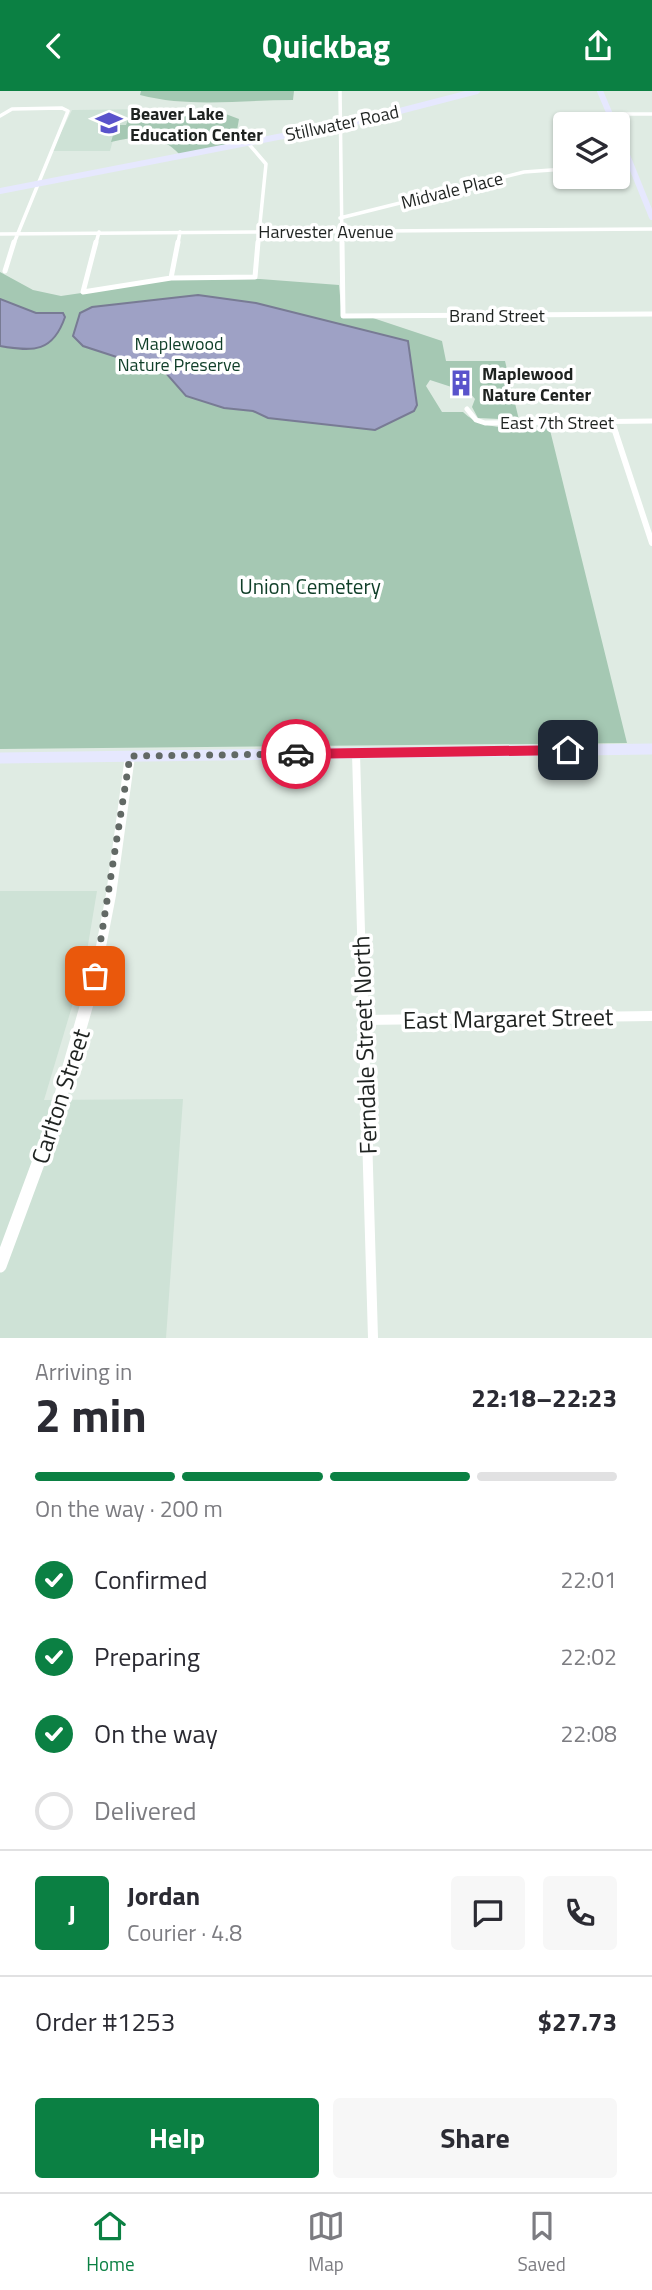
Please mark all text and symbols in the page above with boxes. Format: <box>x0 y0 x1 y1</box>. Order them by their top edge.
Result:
text: Quickbag <box>262 22 390 70</box>
icon: back <box>35 27 73 65</box>
icon: share <box>579 27 617 65</box>
street label: Stillwater Road <box>283 98 401 148</box>
place label: Beaver Lake Education Center <box>130 100 263 148</box>
school or university icon: Beaver Lake Education Center <box>94 108 124 138</box>
map controls <box>553 112 630 189</box>
button: layers <box>553 112 630 189</box>
street label: Midvale Place <box>398 164 506 216</box>
street label: Harvester Avenue <box>258 218 394 245</box>
street label: Brand Street <box>449 302 546 329</box>
park label: Maplewood Nature Preserve <box>117 330 241 378</box>
place label: Maplewood Nature Center <box>482 360 592 408</box>
building icon: Maplewood Nature Center <box>446 368 476 398</box>
street label: East 7th Street <box>500 409 615 436</box>
park label: Union Cemetery <box>239 570 381 602</box>
courier <box>261 719 331 789</box>
pin <box>538 720 598 780</box>
icon: home <box>549 731 587 769</box>
icon: car <box>277 735 315 773</box>
street label: Ferndale Street North <box>342 935 386 1155</box>
pin <box>65 946 125 1006</box>
icon: bag <box>76 957 114 995</box>
street label: East Margaret Street <box>402 998 614 1038</box>
street label: Carlton Street <box>21 1023 99 1168</box>
text: Arriving in <box>35 1354 132 1389</box>
text: 22:18–22:23 <box>471 1378 617 1417</box>
text: 2 min <box>35 1380 147 1450</box>
text: On the way · 200 m <box>35 1491 223 1526</box>
text: Confirmed <box>94 1560 208 1599</box>
icon: check <box>35 1561 73 1599</box>
text: 22:01 <box>560 1562 617 1597</box>
text: Preparing <box>94 1637 200 1676</box>
icon: check <box>35 1638 73 1676</box>
text: 22:02 <box>560 1639 617 1674</box>
text: On the way <box>94 1714 218 1753</box>
icon: check <box>35 1715 73 1753</box>
text: 22:08 <box>560 1716 617 1751</box>
text: Delivered <box>94 1791 197 1830</box>
text: Jordan <box>127 1876 200 1915</box>
button: chat <box>451 1876 525 1950</box>
button: phone <box>543 1876 617 1950</box>
text: J <box>68 1894 76 1933</box>
text: Courier · 4.8 <box>127 1915 242 1950</box>
text: Order #1253 <box>35 2002 175 2041</box>
text: $27.73 <box>538 2002 617 2041</box>
button: Help <box>35 2098 319 2178</box>
button: Share <box>333 2098 617 2178</box>
tab: Home <box>86 2207 134 2278</box>
tab: Map <box>307 2207 345 2278</box>
tab: Saved <box>517 2207 566 2278</box>

